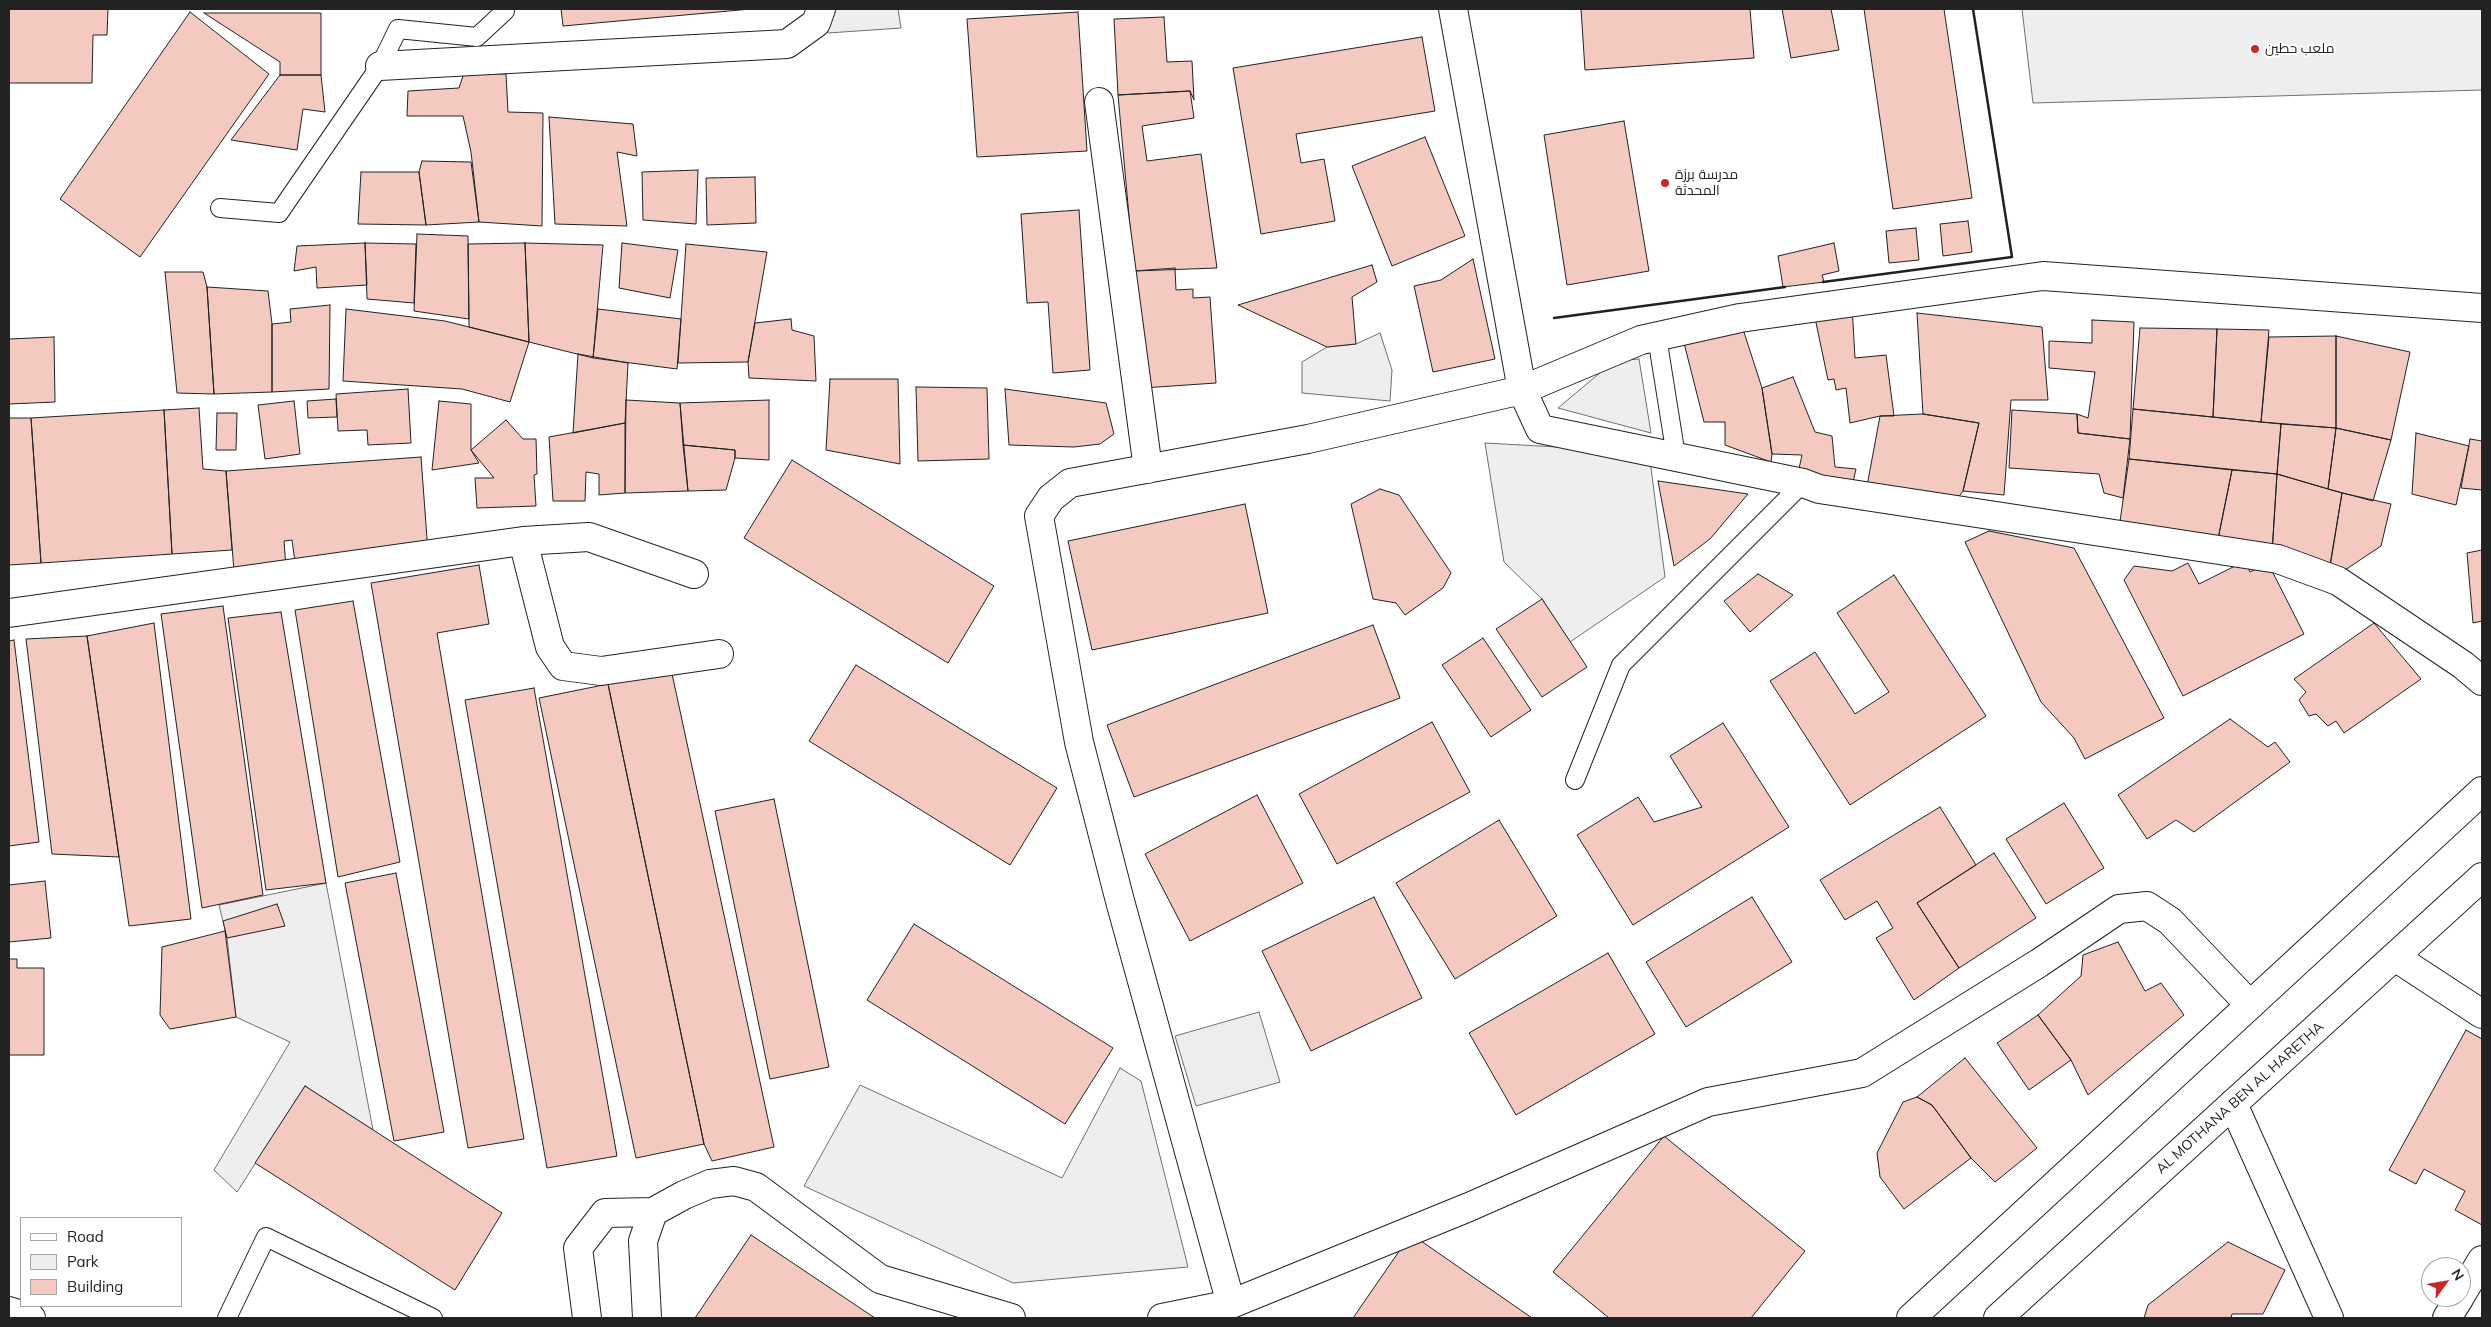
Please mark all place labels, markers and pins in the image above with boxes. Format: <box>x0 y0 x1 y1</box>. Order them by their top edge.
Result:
place label: ملعب حطين <box>2265 41 2334 57</box>
marker: ملعب حطين <box>2249 43 2261 55</box>
place label: مدرسة برزة المحدثة <box>1675 167 1738 200</box>
marker: مدرسة برزة المحدثة <box>1659 177 1671 189</box>

